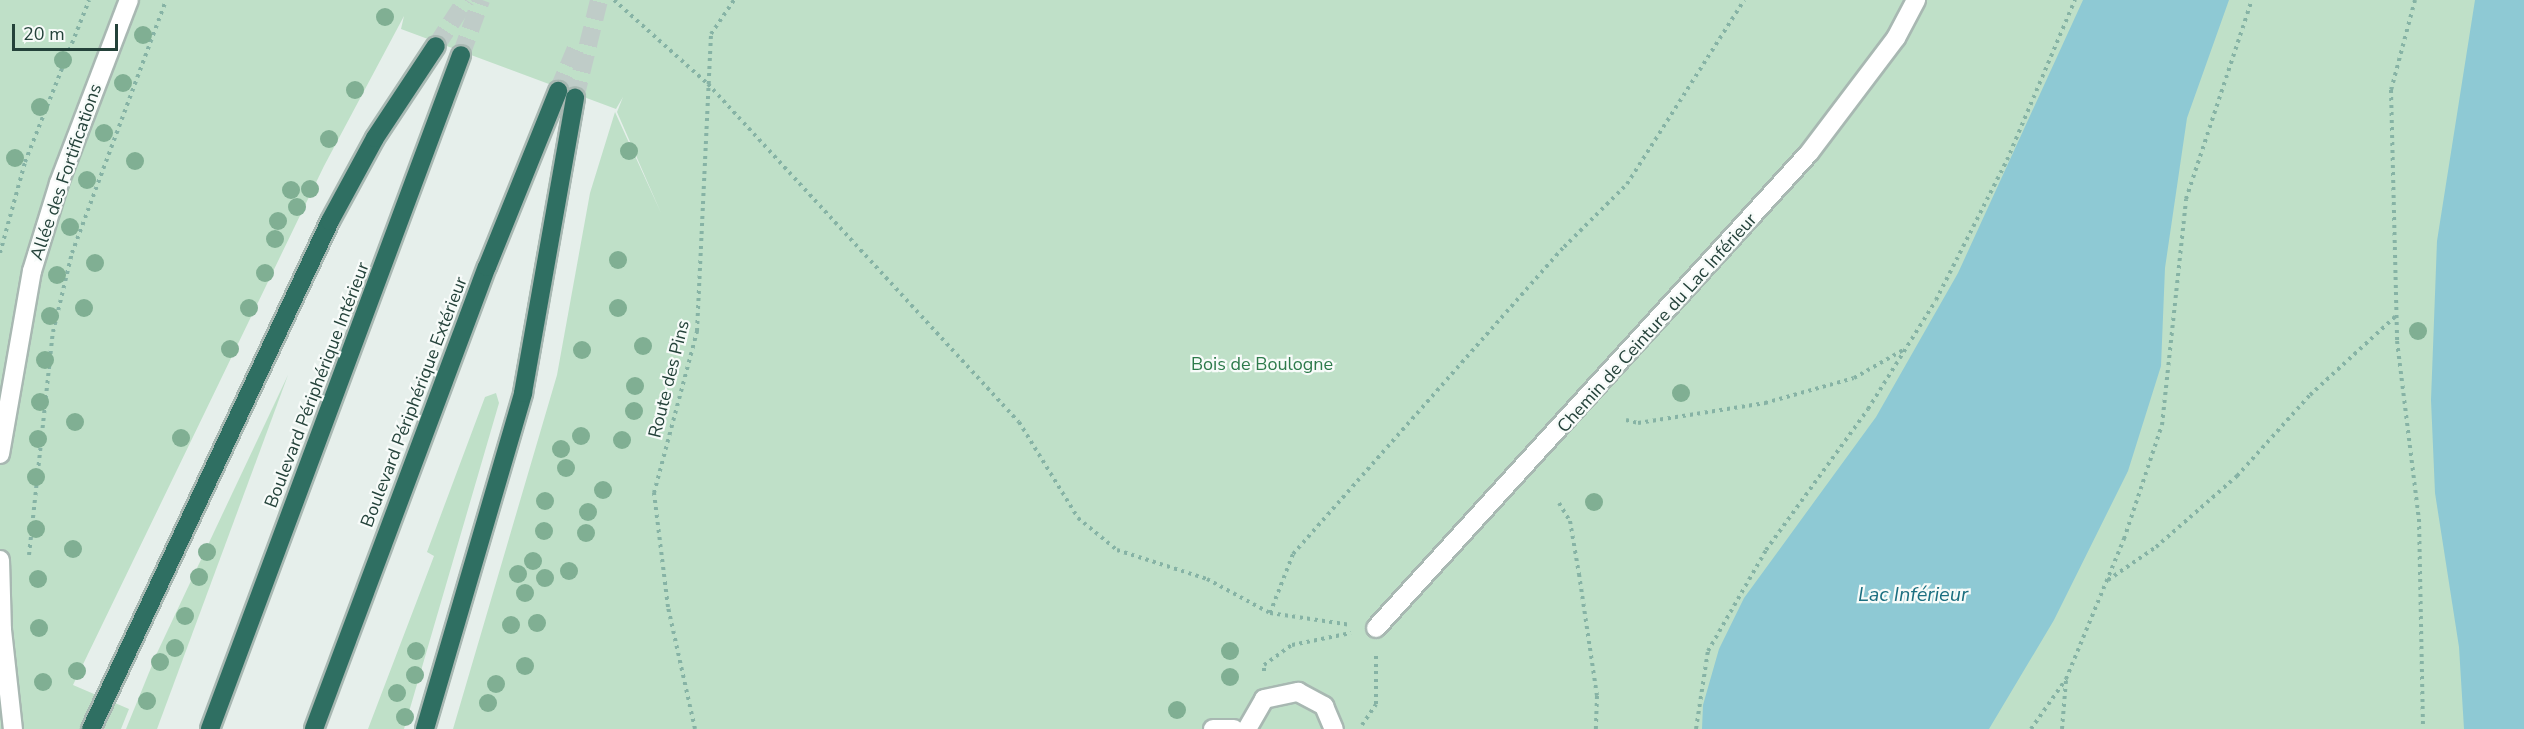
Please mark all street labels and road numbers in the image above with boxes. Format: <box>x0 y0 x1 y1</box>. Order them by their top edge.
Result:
street label: Allée des Fortifications <box>26 81 106 263</box>
street label: Chemin de Ceinture du Lac Inférieur <box>1553 209 1761 437</box>
street label: Boulevard Périphérique Intérieur <box>260 259 374 511</box>
street label: Boulevard Périphérique Extérieur <box>356 274 472 530</box>
street label: Route des Pins <box>644 318 694 440</box>

